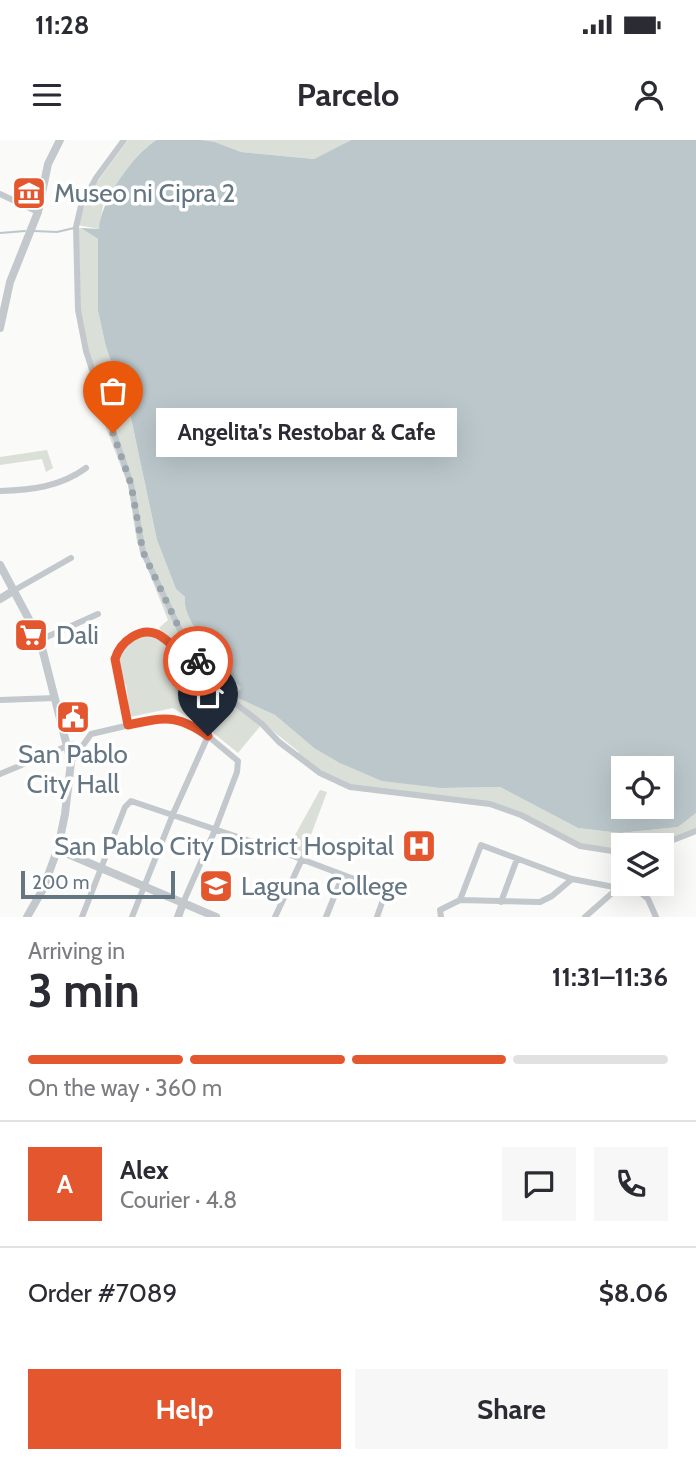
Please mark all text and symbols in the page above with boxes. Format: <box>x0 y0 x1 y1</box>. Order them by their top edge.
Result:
text: 11:28 <box>35 9 89 41</box>
text: Parcelo <box>297 75 399 114</box>
icon: menu <box>28 76 66 114</box>
icon: person <box>630 76 668 114</box>
museum icon: Museo ni Cipra 2 <box>10 174 48 212</box>
place label: Museo ni Cipra 2 <box>54 177 235 209</box>
pin <box>83 361 143 433</box>
icon: bag <box>94 372 132 410</box>
callout: Angelita's Restobar & Cafe <box>155 408 456 458</box>
text: Angelita's Restobar & Cafe <box>177 418 436 446</box>
supermarket icon: Dali <box>12 616 50 654</box>
place label: Dali <box>56 619 99 651</box>
courier <box>163 626 233 696</box>
icon: bike <box>179 642 217 680</box>
pin <box>178 664 238 736</box>
icon: home <box>189 675 227 713</box>
public building icon: San Pablo City Hall <box>54 698 92 736</box>
place label: San Pablo City Hall <box>18 738 128 800</box>
map controls <box>611 756 674 896</box>
button: locate <box>611 756 674 819</box>
hospital icon: San Pablo City District Hospital <box>400 827 438 865</box>
place label: San Pablo City District Hospital <box>54 830 394 862</box>
button: layers <box>611 833 674 896</box>
school or university icon: Laguna College <box>197 867 235 905</box>
scale bar <box>21 868 175 900</box>
place label: Laguna College <box>241 870 408 902</box>
text: 200 m <box>32 871 89 894</box>
text: Arriving in <box>28 937 125 965</box>
text: 11:31–11:36 <box>552 961 668 993</box>
text: 3 min <box>28 963 140 1019</box>
text: On the way · 360 m <box>28 1074 222 1102</box>
button: chat <box>502 1147 576 1221</box>
button: phone <box>594 1147 668 1221</box>
text: Alex <box>120 1154 169 1186</box>
text: A <box>57 1168 73 1200</box>
text: Courier · 4.8 <box>120 1186 237 1214</box>
text: Order #7089 <box>28 1277 177 1309</box>
text: $8.06 <box>599 1277 668 1309</box>
button: Help <box>28 1369 341 1449</box>
button: Share <box>355 1369 668 1449</box>

